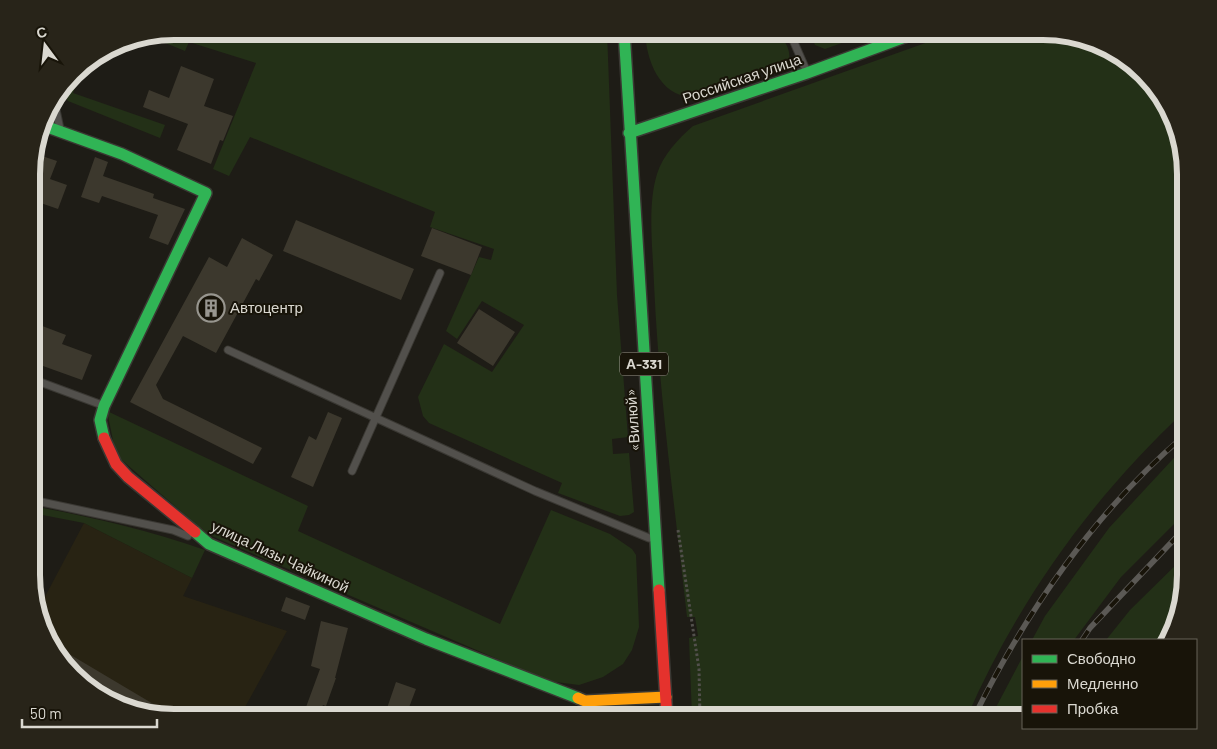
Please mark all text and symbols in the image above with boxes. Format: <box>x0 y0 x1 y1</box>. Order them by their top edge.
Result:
north arrow <box>20 20 70 70</box>
text: С <box>34 22 49 41</box>
street label: Российская улица <box>680 49 804 107</box>
building icon: Автоцентр <box>196 293 226 323</box>
place label: Автоцентр <box>230 298 303 316</box>
road number: А-331 <box>620 352 668 376</box>
street label: «Вилюй» <box>621 388 643 452</box>
street label: улица Лизы Чайкиной <box>209 516 352 596</box>
legend <box>1022 639 1197 729</box>
text: Свободно <box>1067 649 1136 667</box>
text: Медленно <box>1067 674 1138 692</box>
scale bar <box>22 696 158 728</box>
text: Пробка <box>1067 699 1119 717</box>
text: 50 m <box>30 704 62 722</box>

